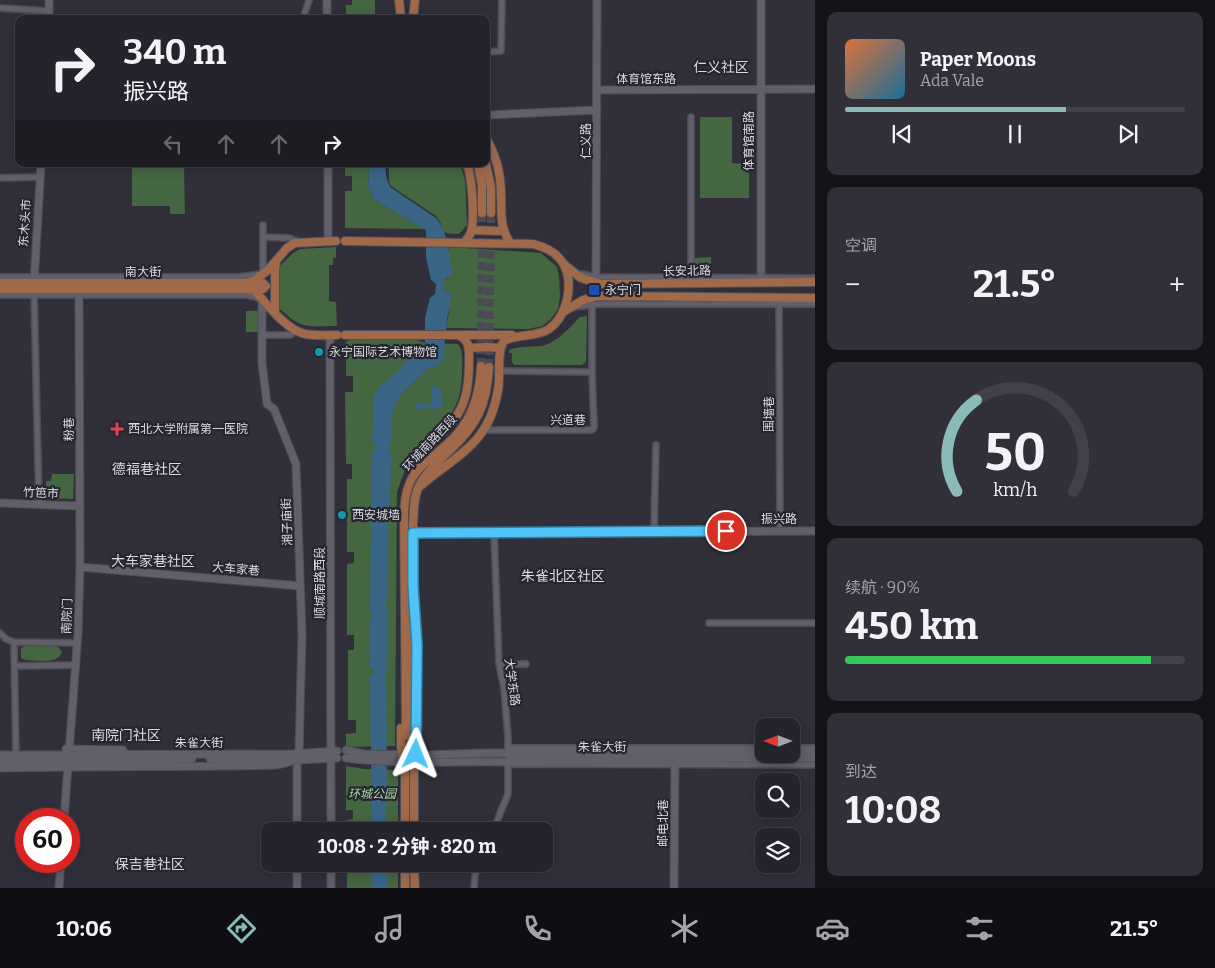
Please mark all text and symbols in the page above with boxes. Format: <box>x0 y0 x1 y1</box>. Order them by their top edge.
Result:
text: 340 m <box>123 31 226 73</box>
icon: right <box>40 35 105 100</box>
text: Paper Moons <box>920 48 1036 71</box>
district label: 仁义社区 <box>693 59 749 76</box>
text: Ada Vale <box>920 71 984 90</box>
street label: 体育馆东路 <box>616 72 676 86</box>
text: 振兴路 <box>123 78 189 105</box>
street label: 体育馆南路 <box>742 111 756 171</box>
icon: previous <box>888 120 916 148</box>
icon: pause <box>1001 120 1029 148</box>
icon: next <box>1114 120 1142 148</box>
street label: 仁义路 <box>579 123 593 159</box>
icon: left <box>159 130 187 158</box>
icon: ahead <box>212 130 240 158</box>
icon: ahead <box>265 130 293 158</box>
icon: right <box>318 130 346 158</box>
street label: 东木头市 <box>16 199 34 247</box>
text: 空调 <box>845 236 877 255</box>
text: 21.5° <box>973 261 1057 307</box>
street label: 长安北路 <box>663 264 711 278</box>
street label: 南大街 <box>125 265 161 279</box>
text: − <box>845 268 860 301</box>
text: + <box>1169 268 1185 301</box>
marker: 永宁门 <box>587 283 601 297</box>
place label: 永宁门 <box>605 283 641 297</box>
place label: 永宁国际艺术博物馆 <box>329 345 437 359</box>
marker: 永宁国际艺术博物馆 <box>313 346 325 358</box>
street label: 围墙巷 <box>762 396 776 432</box>
street label: 环城南路西段 <box>400 412 460 474</box>
street label: 兴道巷 <box>550 413 586 427</box>
street label: 粉巷 <box>62 417 76 441</box>
text: 50 <box>984 421 1046 484</box>
marker: 西北大学附属第一医院 <box>110 422 124 436</box>
place label: 西北大学附属第一医院 <box>128 422 248 436</box>
district label: 德福巷社区 <box>112 461 182 478</box>
text: km/h <box>993 479 1037 501</box>
street label: 竹笆市 <box>23 485 59 501</box>
street label: 湘子庙街 <box>279 498 295 546</box>
place label: 西安城墙 <box>352 508 400 522</box>
marker: 西安城墙 <box>336 509 348 521</box>
pin <box>705 510 747 552</box>
street label: 振兴路 <box>761 512 797 526</box>
icon: arrive <box>712 517 740 545</box>
street label: 顺城南路西段 <box>313 547 327 619</box>
district label: 大车家巷社区 <box>111 553 195 570</box>
street label: 大车家巷 <box>211 560 261 578</box>
district label: 朱雀北区社区 <box>521 568 605 585</box>
text: 续航 · 90% <box>845 578 920 597</box>
street label: 南院门 <box>59 598 75 634</box>
text: 450 km <box>845 603 978 649</box>
street label: 大学东路 <box>502 657 522 707</box>
north arrow <box>755 718 800 762</box>
map controls <box>755 718 800 873</box>
district label: 南院门社区 <box>91 727 161 744</box>
position arrow <box>389 727 441 779</box>
street label: 朱雀大街 <box>175 736 223 750</box>
street label: 朱雀大街 <box>578 740 626 754</box>
text: 到达 <box>845 762 877 781</box>
button: search <box>755 773 800 818</box>
park label: 环城公园 <box>348 787 398 801</box>
text: 10:08 <box>845 787 941 833</box>
street label: 邮电北巷 <box>656 799 670 847</box>
speed limit sign: 60 <box>15 808 80 873</box>
button: layers <box>755 828 800 873</box>
text: 10:08 · 2 分钟 · 820 m <box>318 835 496 858</box>
district label: 保吉巷社区 <box>115 856 185 873</box>
icon: directions <box>224 911 259 946</box>
icon: music <box>372 911 407 946</box>
icon: phone <box>520 911 555 946</box>
icon: climate <box>667 911 702 946</box>
icon: car <box>815 911 850 946</box>
icon: filters <box>962 911 997 946</box>
text: 10:06 <box>56 915 112 942</box>
text: 21.5° <box>1110 915 1159 942</box>

